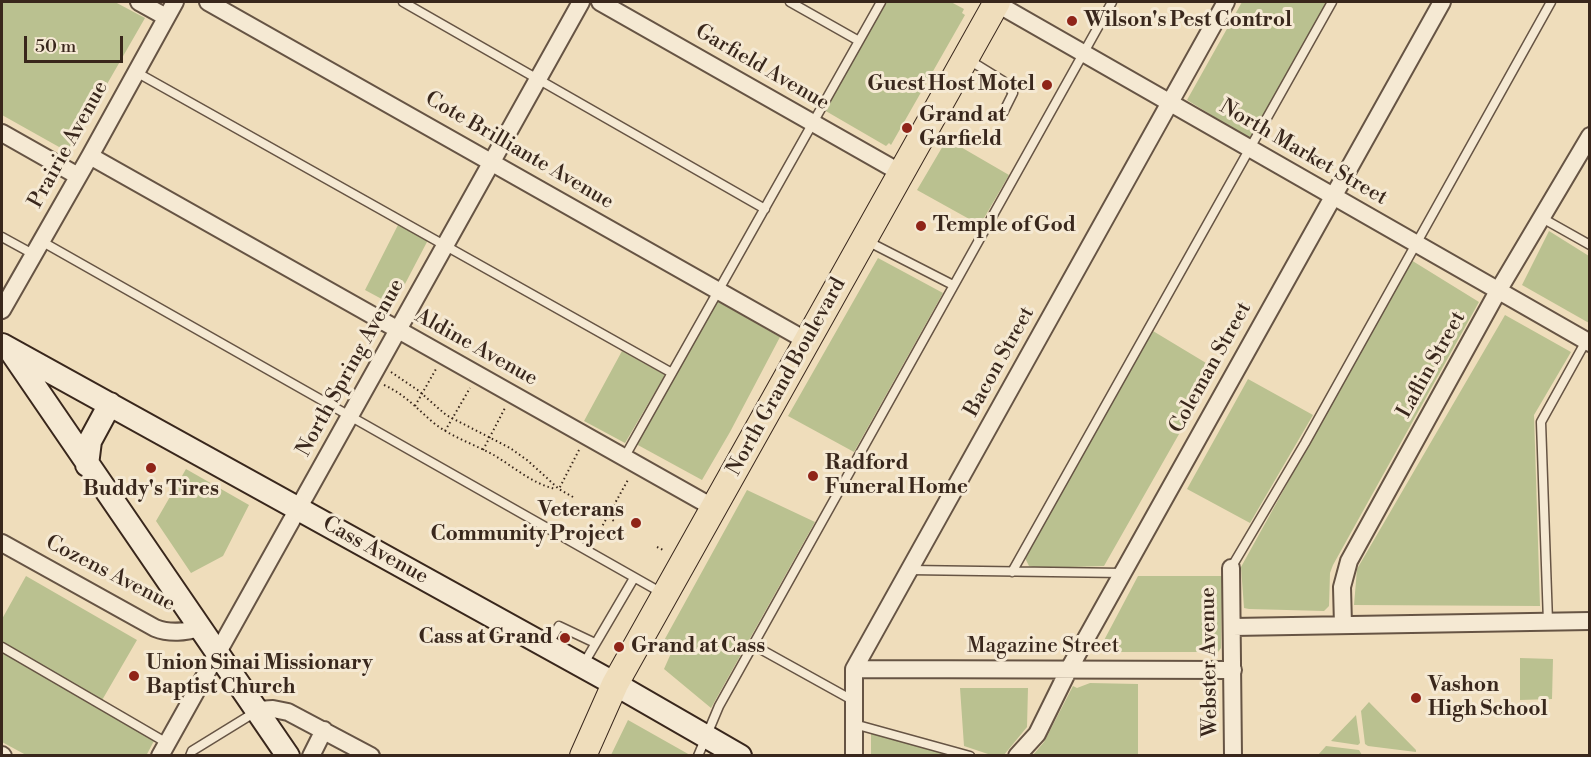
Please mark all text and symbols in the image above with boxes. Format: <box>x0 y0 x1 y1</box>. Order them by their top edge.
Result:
place label: Wilson's Pest Control <box>1084 8 1292 34</box>
marker: Wilson's Pest Control <box>1065 14 1079 28</box>
street label: Garfield Avenue <box>690 19 834 117</box>
scale bar <box>27 24 126 62</box>
text: 50 m <box>35 35 76 58</box>
place label: Guest Host Motel <box>867 72 1035 98</box>
street label: Prairie Avenue <box>24 77 114 213</box>
marker: Guest Host Motel <box>1040 78 1054 92</box>
street label: Cote Brilliante Avenue <box>420 87 618 215</box>
street label: North Market Street <box>1215 95 1391 211</box>
place label: Grand at Garfield <box>919 103 1006 153</box>
marker: Grand at Garfield <box>900 121 914 135</box>
place label: Temple of God <box>933 213 1076 239</box>
marker: Temple of God <box>914 219 928 233</box>
street label: North Grand Boulevard <box>722 274 852 480</box>
street label: North Spring Avenue <box>292 275 410 461</box>
street label: Coleman Street <box>1165 298 1257 438</box>
street label: Bacon Street <box>959 303 1041 421</box>
street label: Aldine Avenue <box>410 304 542 392</box>
street label: Laflin Street <box>1392 307 1472 423</box>
place label: Radford Funeral Home <box>825 451 968 501</box>
marker: Buddy's Tires <box>144 461 158 475</box>
marker: Radford Funeral Home <box>806 469 820 483</box>
place label: Buddy's Tires <box>83 477 219 503</box>
place label: Veterans Community Project <box>431 498 624 548</box>
street label: Cass Avenue <box>318 512 432 590</box>
marker: Veterans Community Project <box>629 516 643 530</box>
street label: Cozens Avenue <box>41 531 179 617</box>
street label: Webster Avenue <box>1196 587 1224 737</box>
place label: Cass at Grand <box>419 625 553 651</box>
marker: Cass at Grand <box>558 631 572 645</box>
place label: Grand at Cass <box>631 634 765 660</box>
street label: Magazine Street <box>967 634 1119 660</box>
marker: Grand at Cass <box>612 640 626 654</box>
place label: Union Sinai Missionary Baptist Church <box>146 651 373 701</box>
marker: Union Sinai Missionary Baptist Church <box>127 669 141 683</box>
place label: Vashon High School <box>1428 673 1548 723</box>
marker: Vashon High School <box>1409 691 1423 705</box>

